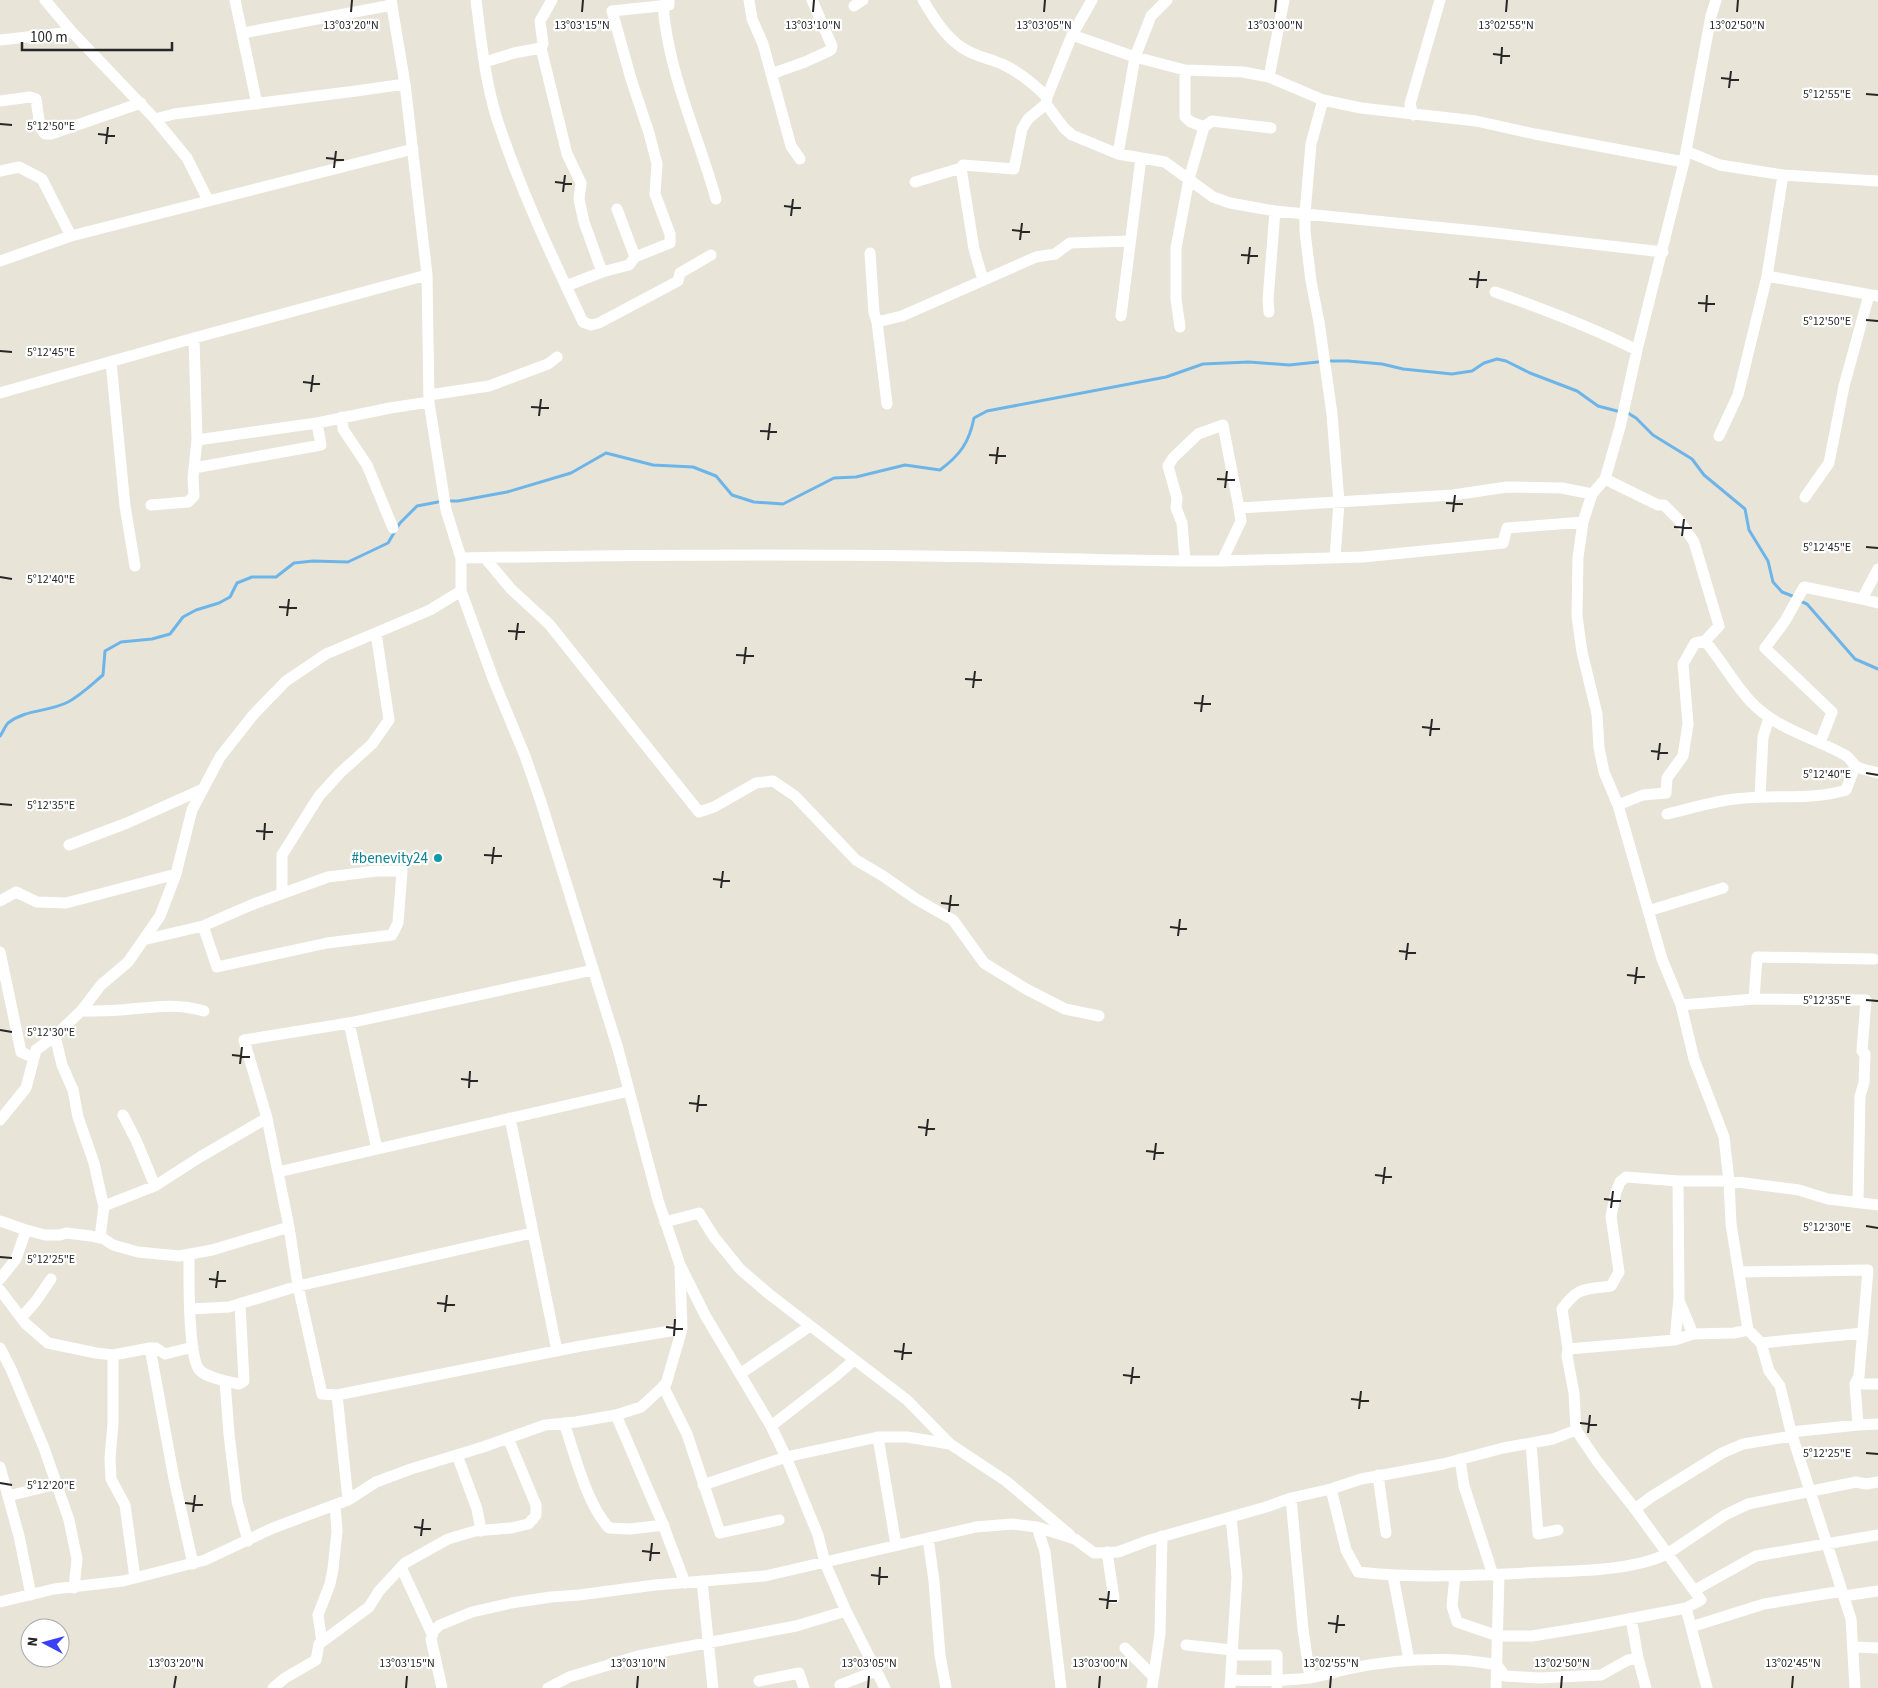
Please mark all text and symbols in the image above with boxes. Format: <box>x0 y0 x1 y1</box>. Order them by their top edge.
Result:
text: 13°03'20"N <box>323 17 379 34</box>
text: 13°03'15"N <box>554 17 610 34</box>
text: 13°03'10"N <box>785 17 841 34</box>
text: 13°03'05"N <box>1016 17 1072 34</box>
text: 13°03'00"N <box>1247 17 1303 34</box>
text: 13°02'55"N <box>1478 17 1534 34</box>
text: 13°02'50"N <box>1709 17 1765 34</box>
scale bar <box>22 20 172 52</box>
text: 100 m <box>30 27 68 48</box>
text: 5°12'55"E <box>1803 86 1851 103</box>
text: 5°12'50"E <box>27 118 75 135</box>
text: 5°12'50"E <box>1803 313 1851 330</box>
text: 5°12'45"E <box>27 344 75 361</box>
text: 5°12'45"E <box>1803 539 1851 556</box>
text: 5°12'40"E <box>27 571 75 588</box>
text: 5°12'40"E <box>1803 766 1851 783</box>
text: 5°12'35"E <box>27 797 75 814</box>
place label: #benevity24 <box>351 848 429 869</box>
marker: #benevity24 <box>432 852 444 864</box>
text: 5°12'35"E <box>1803 992 1851 1009</box>
text: 5°12'30"E <box>27 1024 75 1041</box>
text: 5°12'30"E <box>1803 1219 1851 1236</box>
text: 5°12'25"E <box>27 1251 75 1268</box>
text: 5°12'25"E <box>1803 1445 1851 1462</box>
text: 5°12'20"E <box>27 1477 75 1494</box>
north arrow <box>20 1618 70 1668</box>
text: N <box>23 1636 43 1647</box>
text: 13°03'20"N <box>148 1655 204 1672</box>
text: 13°03'15"N <box>379 1655 435 1672</box>
text: 13°03'10"N <box>610 1655 666 1672</box>
text: 13°03'05"N <box>841 1655 897 1672</box>
text: 13°03'00"N <box>1072 1655 1128 1672</box>
text: 13°02'55"N <box>1303 1655 1359 1672</box>
text: 13°02'50"N <box>1534 1655 1590 1672</box>
text: 13°02'45"N <box>1765 1655 1821 1672</box>

